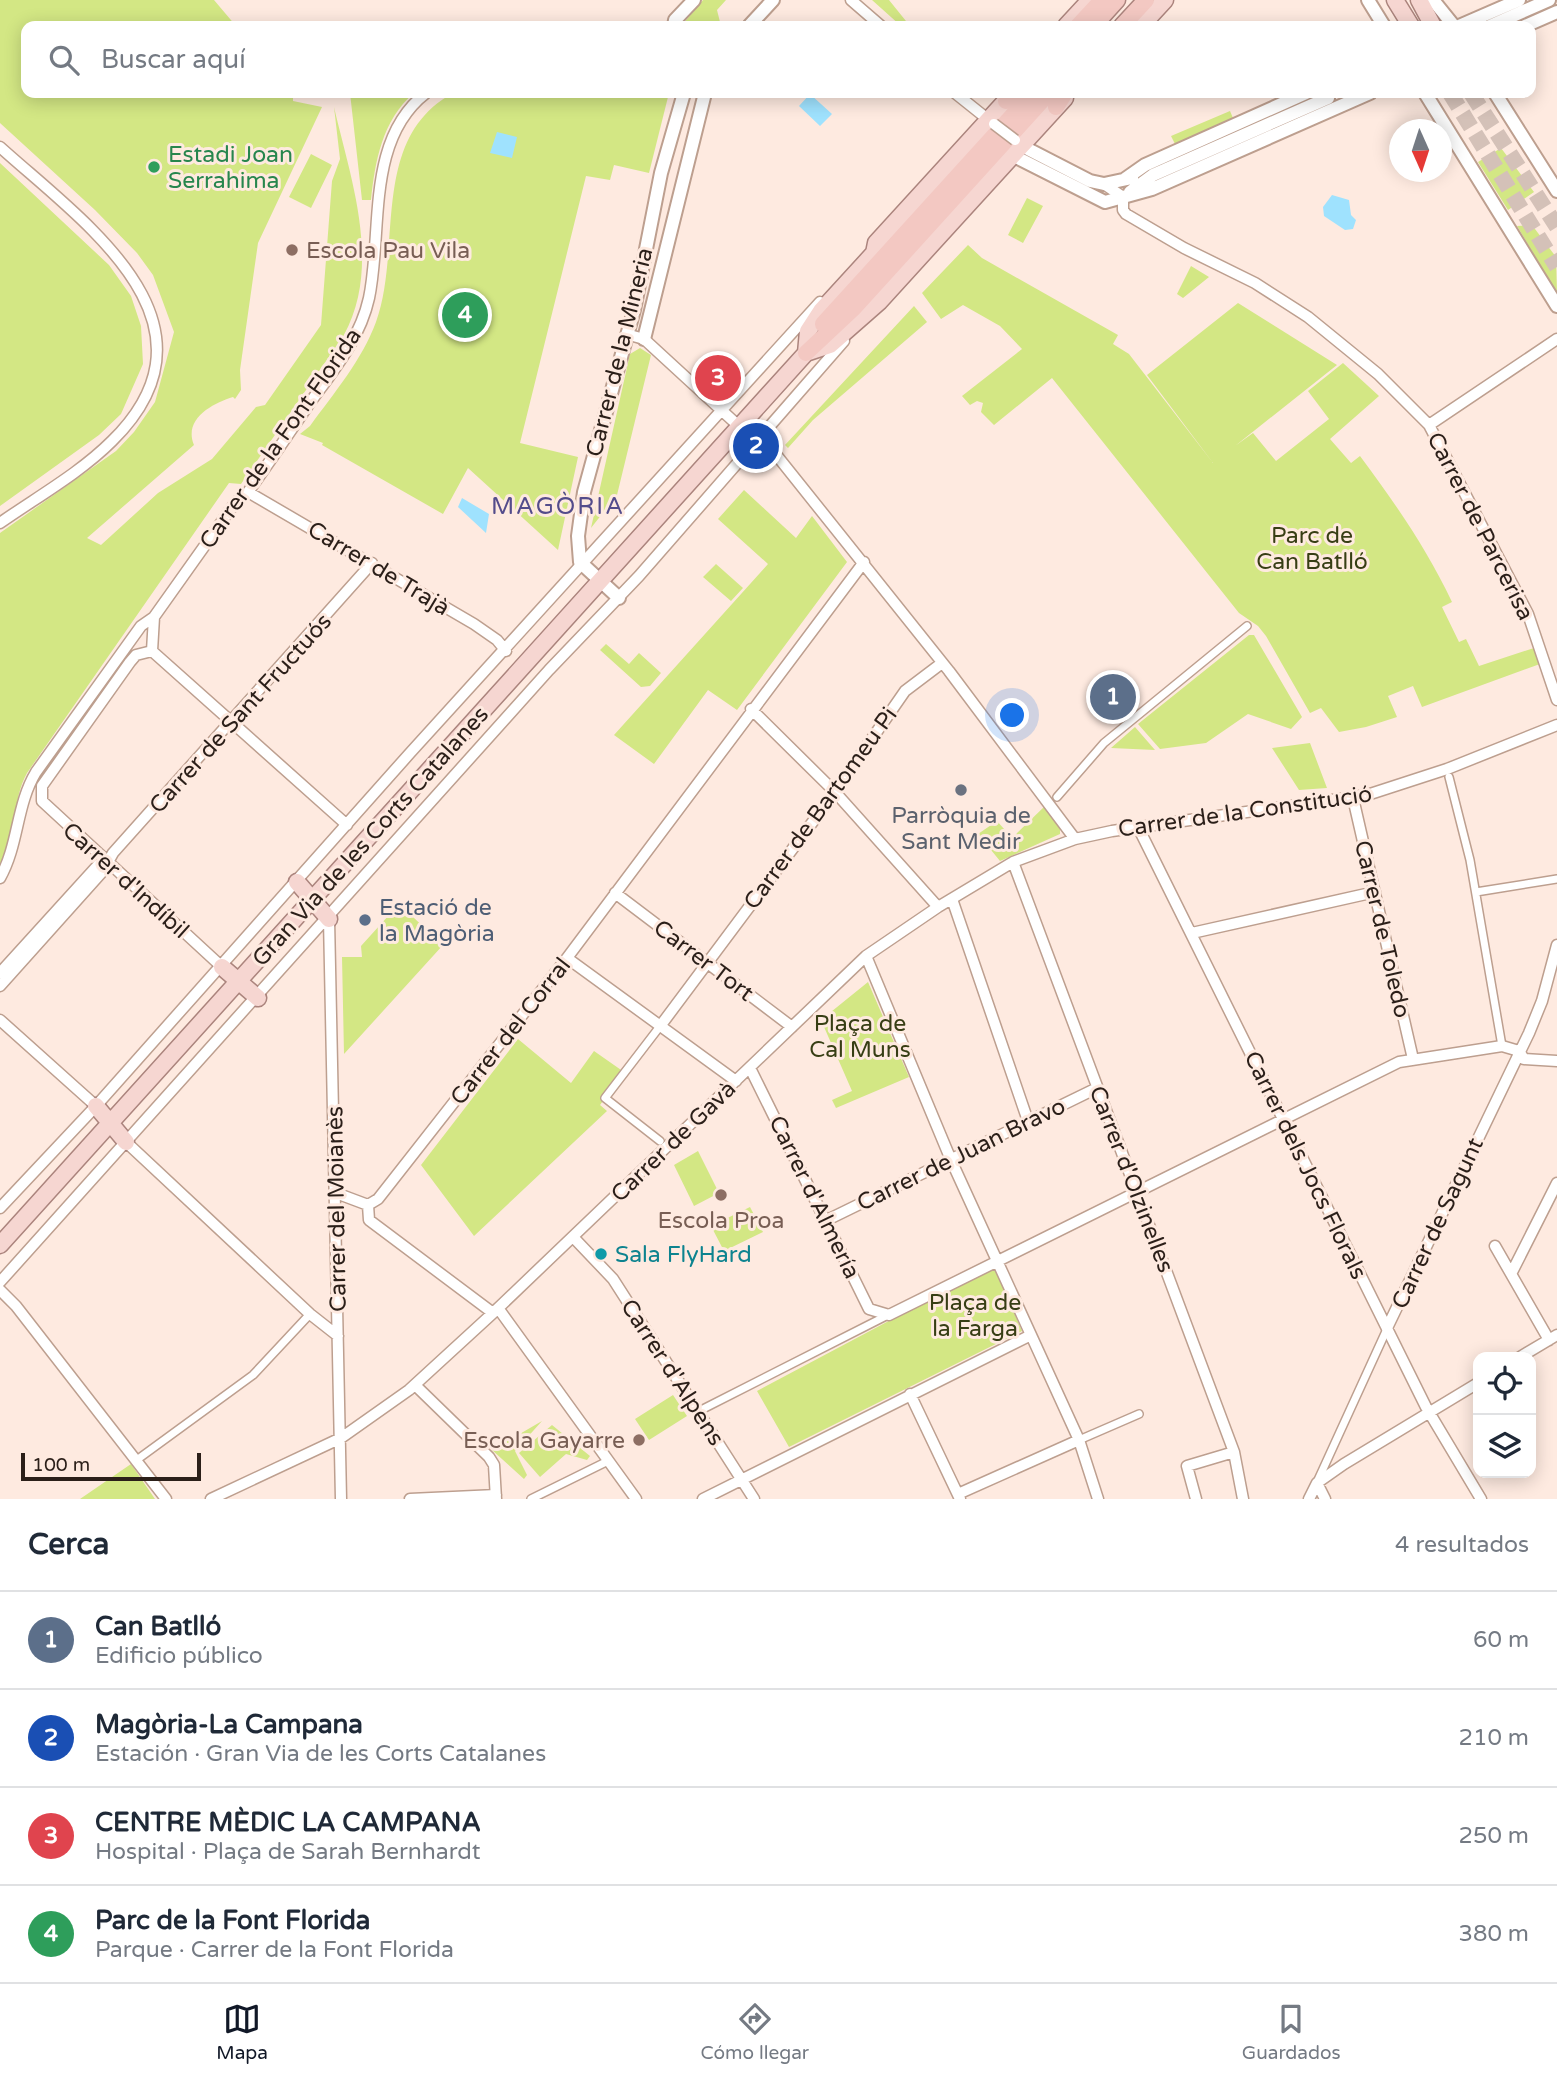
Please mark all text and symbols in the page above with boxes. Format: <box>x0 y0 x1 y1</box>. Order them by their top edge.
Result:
search box <box>21 21 1536 98</box>
icon: search <box>45 41 83 79</box>
text: Buscar aquí <box>101 44 246 75</box>
north arrow <box>1389 119 1452 182</box>
place label: Estadi Joan Serrahima <box>168 141 293 195</box>
marker: Estadi Joan Serrahima <box>146 159 162 175</box>
place label: Escola Pau Vila <box>306 237 470 265</box>
marker: Escola Pau Vila <box>284 242 300 258</box>
street label: Carrer de la Mineria <box>580 245 659 460</box>
pin: 4 <box>442 289 488 341</box>
street label: Carrer de la Font Florida <box>194 323 368 554</box>
pin: 3 <box>695 352 741 404</box>
pin: 2 <box>733 420 779 472</box>
street label: Carrer de Parcerisa <box>1421 428 1540 625</box>
district label: MAGÒRIA <box>491 491 625 521</box>
street label: Carrer de Trajà <box>302 515 455 622</box>
park label: Parc de Can Batlló <box>1256 522 1368 576</box>
street label: Carrer de Sant Fructuós <box>144 608 338 819</box>
pin: 1 <box>1090 671 1136 723</box>
your location <box>995 698 1029 732</box>
street label: Gran Via de les Corts Catalanes <box>247 701 495 972</box>
street label: Carrer de Bartomeu Pi <box>738 702 904 915</box>
street label: Carrer de la Constitució <box>1116 780 1374 844</box>
marker: Parròquia de Sant Medir <box>953 782 969 798</box>
place label: Parròquia de Sant Medir <box>891 802 1031 856</box>
street label: Carrer d'Indíbil <box>56 817 194 945</box>
street label: Carrer de Toledo <box>1348 838 1416 1021</box>
place label: Estació de la Magòria <box>379 894 495 948</box>
marker: Estació de la Magòria <box>357 912 373 928</box>
street label: Carrer Tort <box>648 914 759 1008</box>
street label: Carrer del Corral <box>445 952 577 1111</box>
park label: Plaça de Cal Muns <box>809 1010 911 1064</box>
street label: Carrer dels Jocs Florals <box>1238 1047 1373 1284</box>
street label: Carrer de Gavà <box>605 1075 742 1208</box>
street label: Carrer d'Olzinelles <box>1083 1082 1180 1277</box>
street label: Carrer de Juan Bravo <box>853 1092 1070 1218</box>
street label: Carrer del Moianès <box>321 1106 353 1312</box>
street label: Carrer d'Almería <box>763 1111 866 1284</box>
street label: Carrer de Sagunt <box>1386 1133 1490 1313</box>
marker: Escola Proa <box>713 1187 729 1203</box>
place label: Escola Proa <box>657 1207 785 1235</box>
place label: Sala FlyHard <box>615 1241 752 1269</box>
marker: Sala FlyHard <box>593 1246 609 1262</box>
park label: Plaça de la Farga <box>929 1289 1021 1343</box>
street label: Carrer d'Alpens <box>614 1294 730 1451</box>
map controls <box>1473 1352 1536 1478</box>
button: locate <box>1473 1352 1536 1415</box>
button: layers <box>1473 1415 1536 1478</box>
place label: Escola Gayarre <box>463 1427 625 1455</box>
marker: Escola Gayarre <box>631 1432 647 1448</box>
scale bar <box>21 1450 201 1482</box>
text: 100 m <box>32 1454 90 1476</box>
text: Cerca <box>28 1526 109 1563</box>
text: 4 resultados <box>1395 1531 1529 1559</box>
text: Can Batlló <box>95 1611 221 1642</box>
text: 1 <box>44 1626 58 1654</box>
text: 60 m <box>1473 1626 1529 1654</box>
text: Edificio público <box>95 1642 263 1670</box>
text: Magòria-La Campana <box>95 1709 363 1740</box>
text: 2 <box>44 1724 58 1752</box>
text: 210 m <box>1459 1724 1529 1752</box>
text: Estación · Gran Via de les Corts Catalanes <box>95 1740 546 1768</box>
text: CENTRE MÈDIC LA CAMPANA <box>95 1807 481 1838</box>
text: 3 <box>44 1822 58 1850</box>
text: 250 m <box>1459 1822 1529 1850</box>
text: Hospital · Plaça de Sarah Bernhardt <box>95 1838 481 1866</box>
text: Parc de la Font Florida <box>95 1905 370 1936</box>
text: 4 <box>44 1920 58 1948</box>
text: 380 m <box>1459 1920 1529 1948</box>
text: Parque · Carrer de la Font Florida <box>95 1936 454 1964</box>
tab: Mapa <box>216 2000 268 2064</box>
tab: Cómo llegar <box>701 2000 809 2064</box>
tab: Guardados <box>1242 2000 1341 2064</box>

